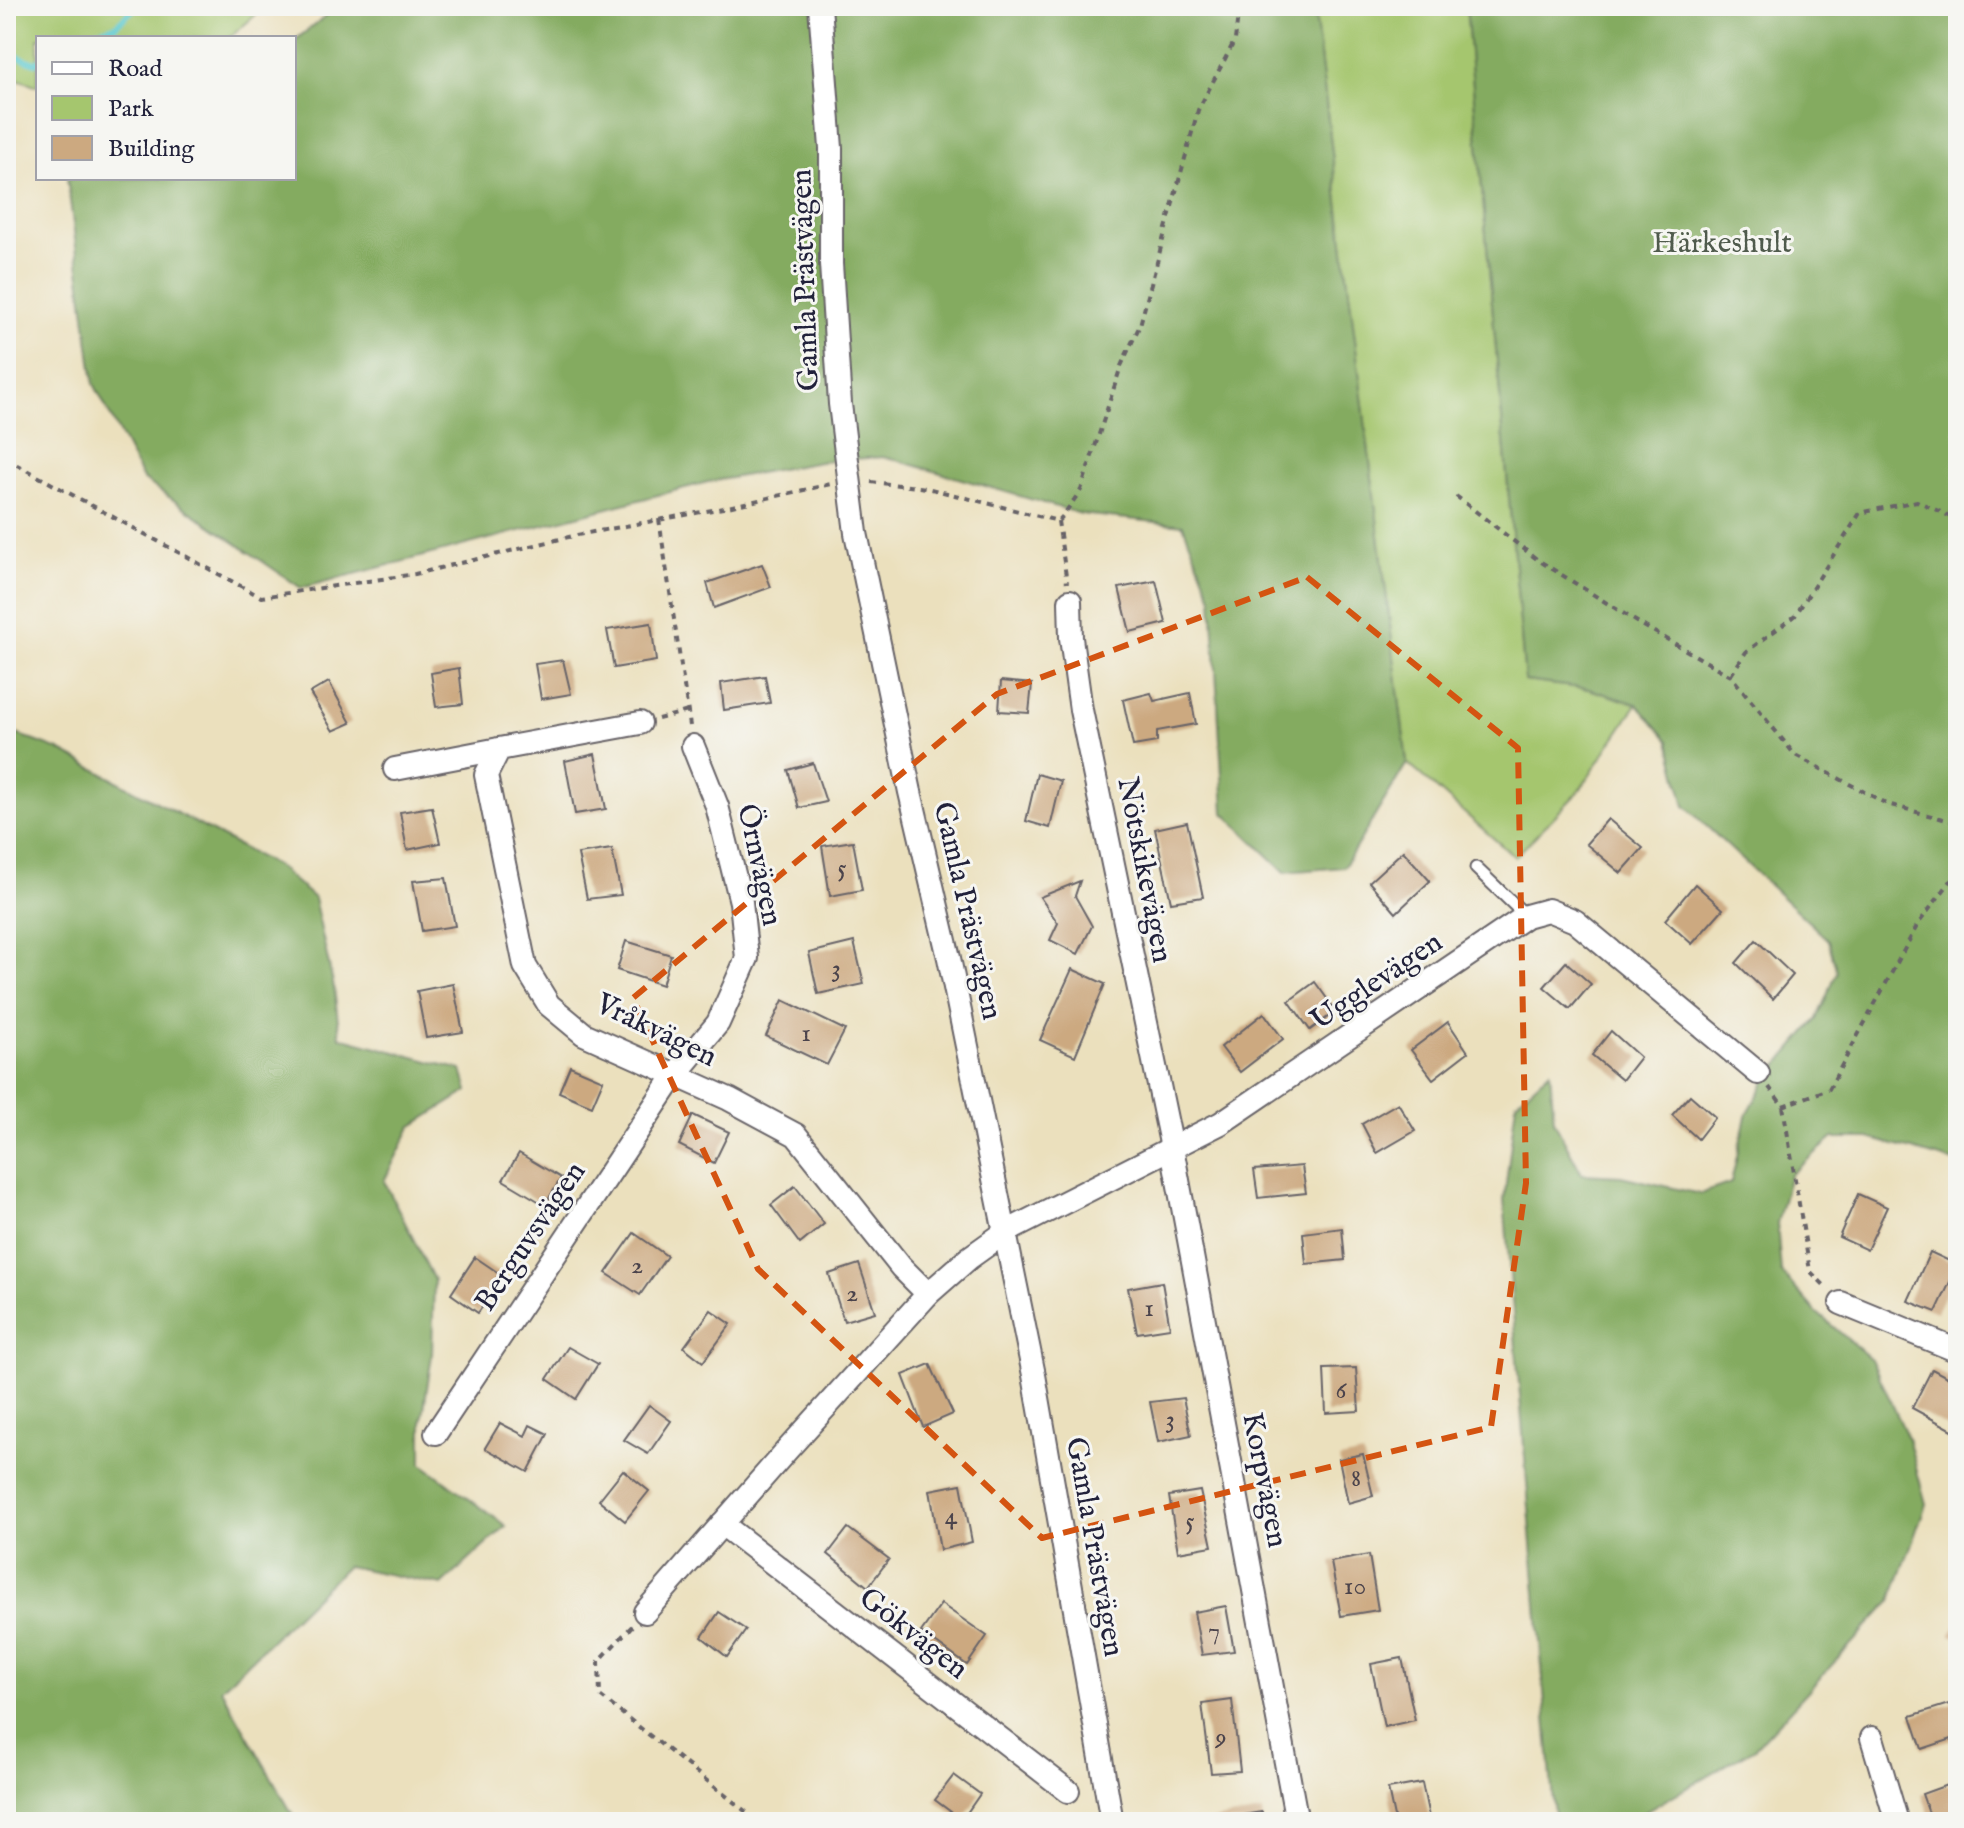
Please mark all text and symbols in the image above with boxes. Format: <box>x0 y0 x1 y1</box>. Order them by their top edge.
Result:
legend <box>36 36 296 180</box>
text: Road <box>108 54 162 85</box>
text: Park <box>108 94 154 125</box>
text: Building <box>108 134 195 165</box>
street label: Gamla Prästvägen <box>783 168 829 392</box>
park label: Härkeshult <box>1652 225 1792 263</box>
street label: Nötskikevägen <box>1107 774 1181 966</box>
street label: Gamla Prästvägen <box>924 799 1010 1023</box>
street label: Örnvägen <box>728 801 790 929</box>
house number: 5 <box>837 852 847 885</box>
street label: Ugglevägen <box>1304 924 1450 1040</box>
house number: 3 <box>831 952 841 985</box>
street label: Vråkvägen <box>588 985 723 1077</box>
house number: 1 <box>801 1017 811 1050</box>
street label: Berguvsvägen <box>467 1155 595 1319</box>
house number: 2 <box>631 1249 643 1282</box>
house number: 2 <box>846 1277 858 1310</box>
house number: 1 <box>1144 1292 1154 1325</box>
house number: 6 <box>1336 1374 1348 1407</box>
house number: 3 <box>1165 1403 1175 1436</box>
street label: Korpvägen <box>1232 1409 1296 1551</box>
street label: Gamla Prästvägen <box>1056 1434 1132 1660</box>
house number: 8 <box>1351 1462 1361 1495</box>
house number: 4 <box>945 1500 958 1533</box>
house number: 5 <box>1185 1505 1195 1538</box>
house number: 10 <box>1344 1570 1366 1603</box>
street label: Gökvägen <box>851 1580 975 1688</box>
house number: 7 <box>1208 1615 1220 1648</box>
house number: 9 <box>1214 1721 1227 1754</box>

